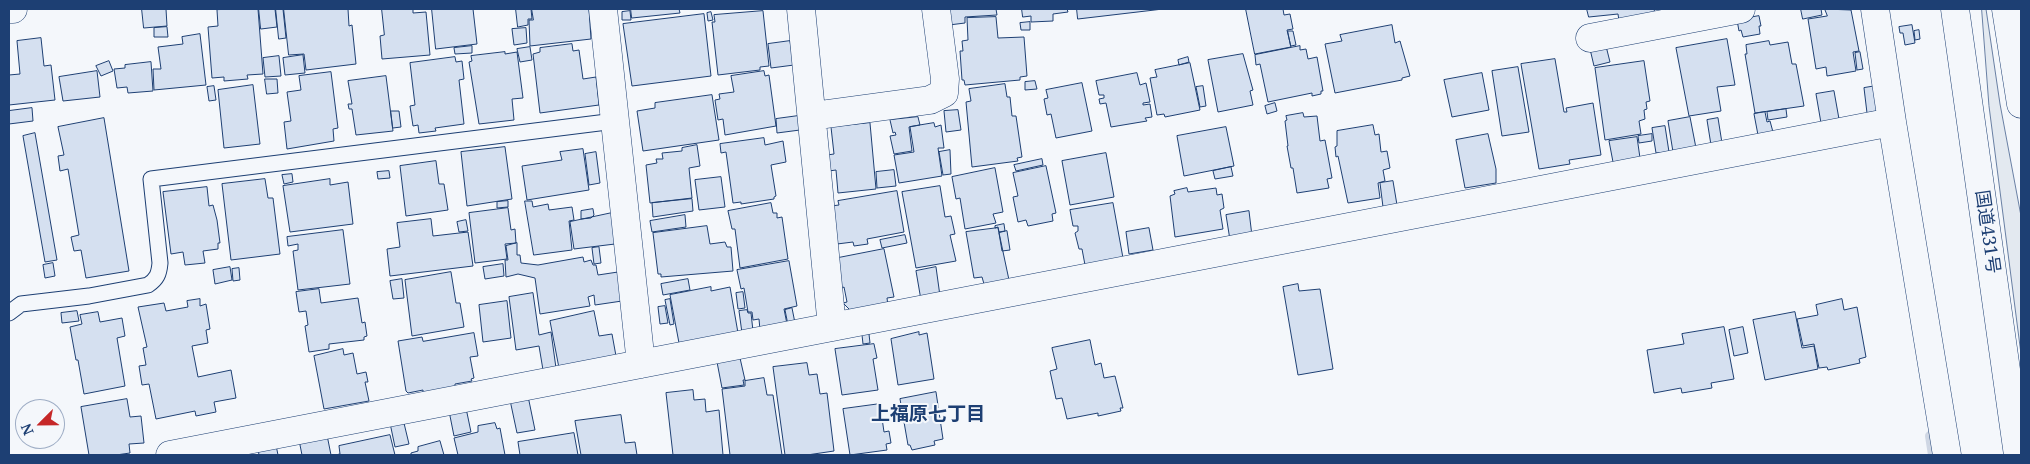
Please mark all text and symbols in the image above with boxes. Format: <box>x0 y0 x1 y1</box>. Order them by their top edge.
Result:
street label: 国道431号 <box>1970 189 2004 275</box>
north arrow <box>15 399 65 449</box>
district label: 上福原七丁目 <box>871 404 985 426</box>
text: N <box>16 421 38 438</box>

